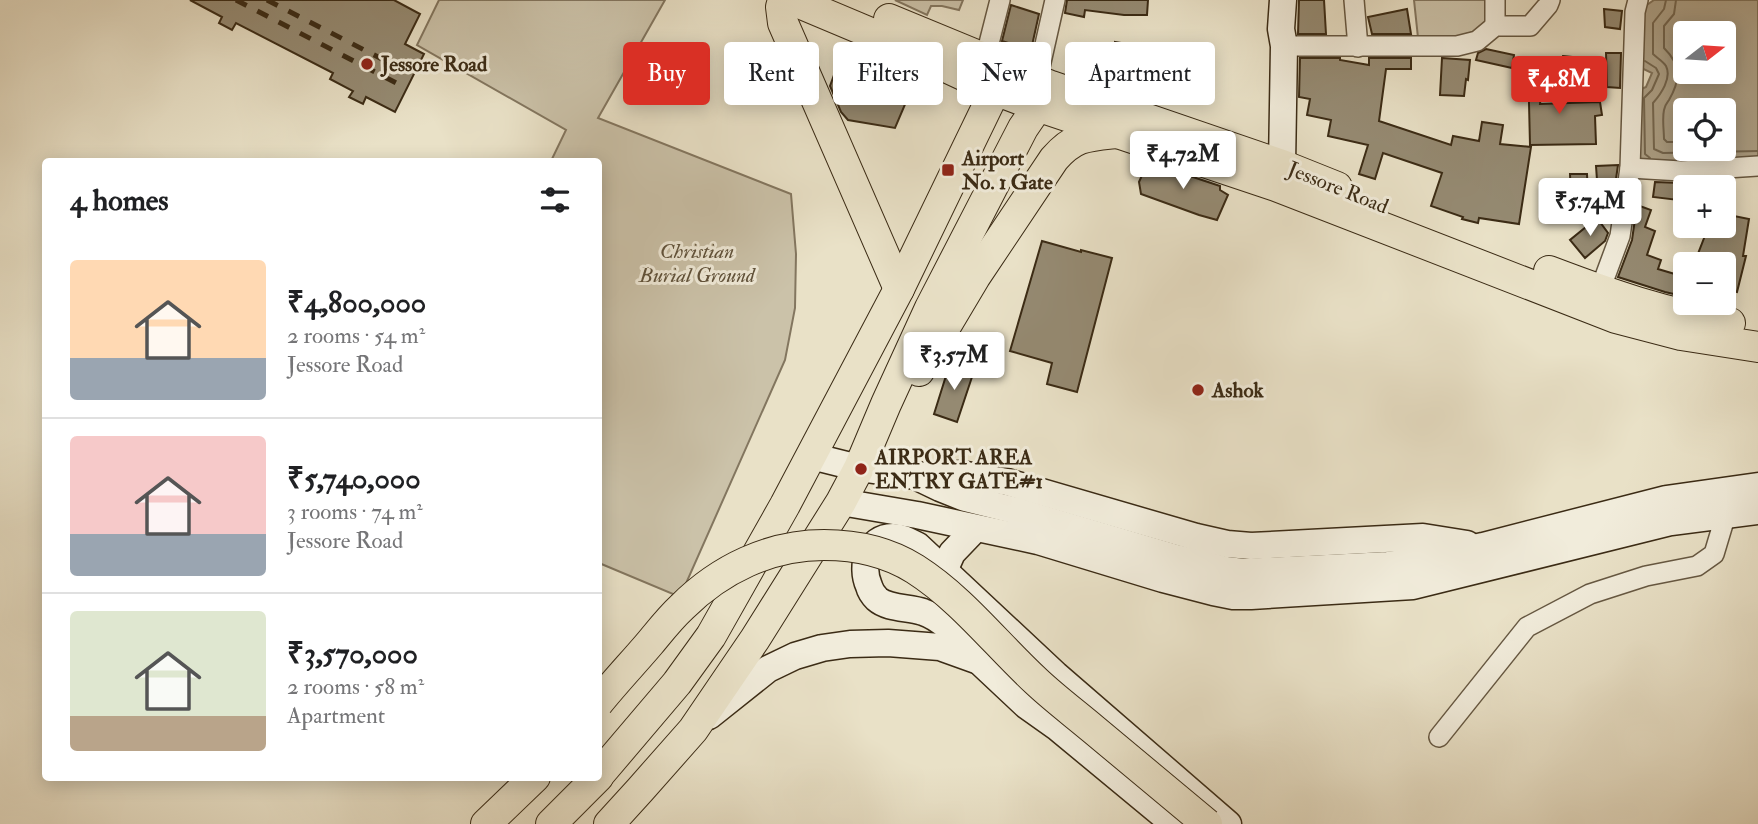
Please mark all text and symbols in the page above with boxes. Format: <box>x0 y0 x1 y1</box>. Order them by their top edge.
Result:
north arrow <box>1673 21 1736 84</box>
map controls <box>1673 21 1736 315</box>
chip: Buy <box>623 42 710 105</box>
chip: Rent <box>724 42 819 105</box>
chip: Filters <box>833 42 943 105</box>
chip: New <box>957 42 1051 105</box>
chip: Apartment <box>1065 42 1215 105</box>
place label: Jessore Road <box>380 51 488 78</box>
marker: Jessore Road <box>359 56 375 72</box>
pin: ₹4.8M <box>1510 57 1608 116</box>
text: ₹4.8M <box>1527 64 1591 93</box>
button: locate <box>1673 98 1736 161</box>
pin: ₹4.72M <box>1126 132 1240 191</box>
text: ₹4.72M <box>1146 139 1220 168</box>
place label: Airport No. 1 Gate <box>961 145 1053 196</box>
street label: Jessore Road <box>1283 155 1393 221</box>
marker: Airport No. 1 Gate <box>940 162 956 178</box>
button: + <box>1673 175 1736 238</box>
pin: ₹5.74M <box>1533 178 1647 238</box>
icon: filters <box>536 181 574 219</box>
text: 4 homes <box>70 182 169 219</box>
text: ₹5.74M <box>1554 186 1626 215</box>
park label: Christian Burial Ground <box>638 238 756 289</box>
button: − <box>1673 252 1736 315</box>
text: ₹4,800,000 <box>287 284 426 321</box>
icon: home <box>126 288 210 372</box>
text: 2 rooms · 54 m² <box>287 321 425 350</box>
pin: ₹3.57M <box>897 332 1011 392</box>
text: ₹3.57M <box>920 340 989 369</box>
text: Jessore Road <box>287 350 403 379</box>
place label: Ashok <box>1211 377 1265 404</box>
marker: Ashok <box>1190 382 1206 398</box>
place label: AIRPORT AREA ENTRY GATE#1 <box>874 444 1043 495</box>
text: ₹5,740,000 <box>287 460 421 497</box>
marker: AIRPORT AREA ENTRY GATE#1 <box>853 461 869 477</box>
icon: home <box>126 464 210 548</box>
text: 3 rooms · 74 m² <box>287 497 423 526</box>
text: Jessore Road <box>287 526 403 555</box>
text: ₹3,570,000 <box>287 635 418 672</box>
icon: home <box>126 639 210 723</box>
text: 2 rooms · 58 m² <box>287 672 424 701</box>
text: Apartment <box>287 701 385 730</box>

